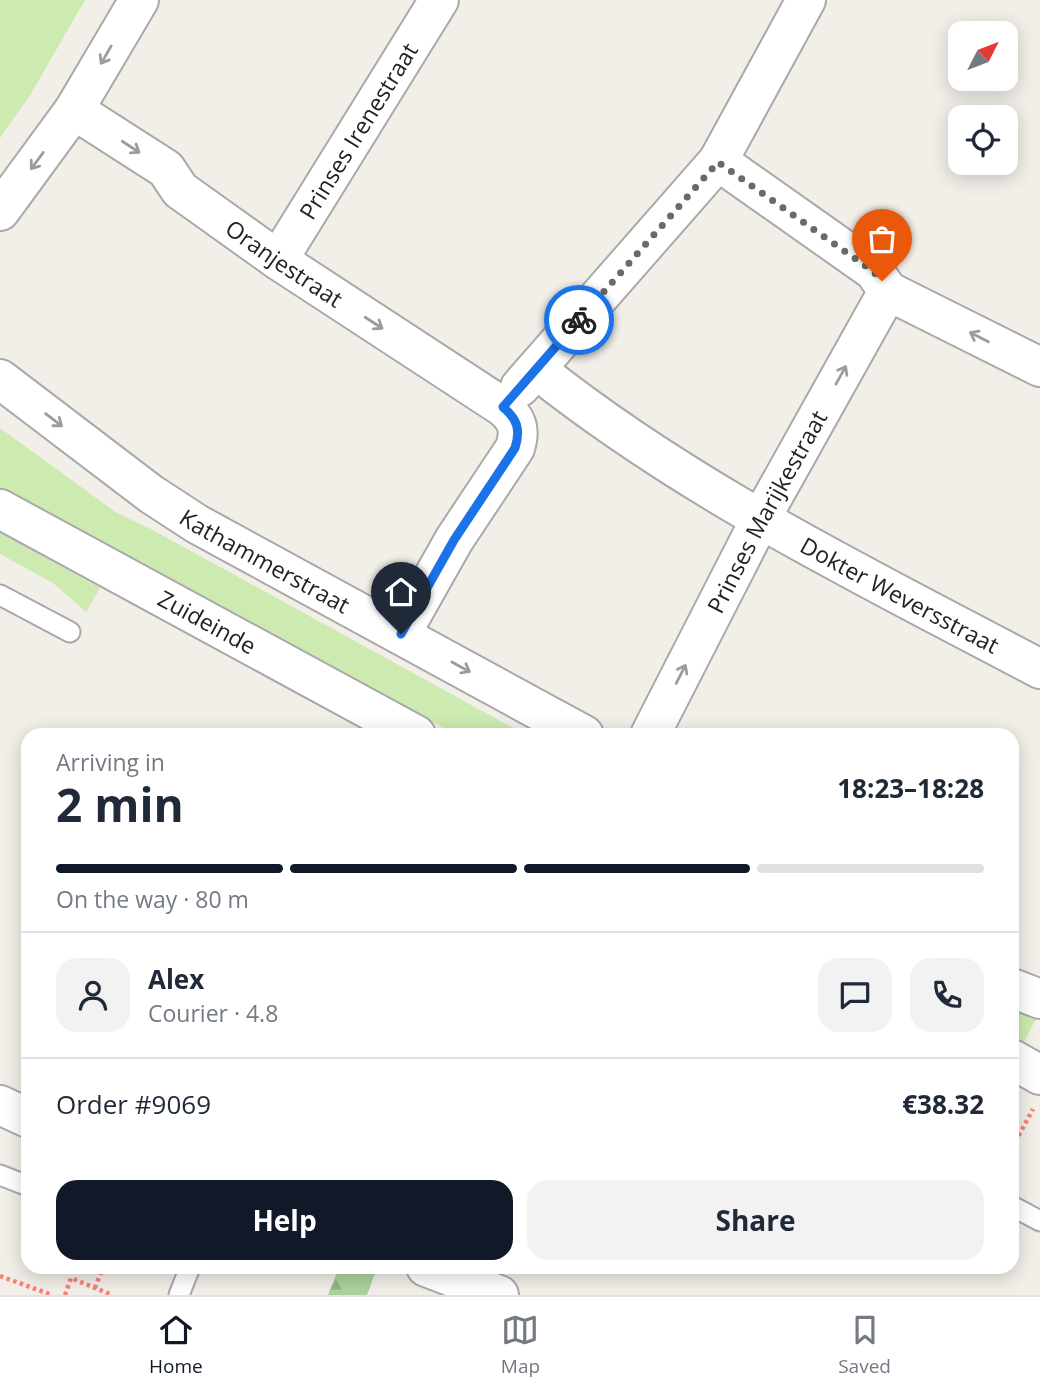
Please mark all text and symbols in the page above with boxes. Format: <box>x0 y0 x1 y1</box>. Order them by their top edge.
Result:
north arrow <box>948 21 1018 91</box>
map controls <box>948 21 1018 175</box>
street label: Prinses Irenestraat <box>291 36 425 225</box>
one-way arrow <box>99 45 113 65</box>
button: locate <box>948 105 1018 175</box>
one-way arrow <box>121 140 141 154</box>
one-way arrow <box>30 151 44 170</box>
pin <box>852 209 912 281</box>
street label: Oranjestraat <box>219 212 349 314</box>
icon: bag <box>863 220 901 258</box>
courier <box>544 285 614 355</box>
icon: bike <box>560 301 598 339</box>
one-way arrow <box>364 315 383 330</box>
one-way arrow <box>969 329 990 343</box>
one-way arrow <box>835 365 848 386</box>
street label: Prinses Marijkestraat <box>699 404 834 618</box>
one-way arrow <box>44 413 63 427</box>
street label: Kathammerstraat <box>174 501 356 620</box>
street label: Dokter Weversstraat <box>795 529 1005 661</box>
pin <box>371 562 431 634</box>
icon: home <box>382 573 420 611</box>
street label: Zuideinde <box>153 582 262 661</box>
one-way arrow <box>450 661 471 674</box>
one-way arrow <box>675 664 688 685</box>
text: Arriving in <box>56 746 165 778</box>
text: 18:23–18:28 <box>837 770 984 806</box>
text: 2 min <box>56 773 184 835</box>
text: On the way · 80 m <box>56 883 249 915</box>
button: person <box>56 958 130 1032</box>
button: chat <box>818 958 892 1032</box>
button: phone <box>910 958 984 1032</box>
text: Alex <box>148 961 204 997</box>
text: Courier · 4.8 <box>148 997 278 1029</box>
text: Order #9069 <box>56 1086 211 1122</box>
text: €38.32 <box>902 1086 984 1122</box>
button: Help <box>56 1180 513 1260</box>
button: Share <box>527 1180 984 1260</box>
tab: Home <box>149 1311 203 1379</box>
tab: Map <box>501 1311 540 1379</box>
tab: Saved <box>838 1311 891 1379</box>

